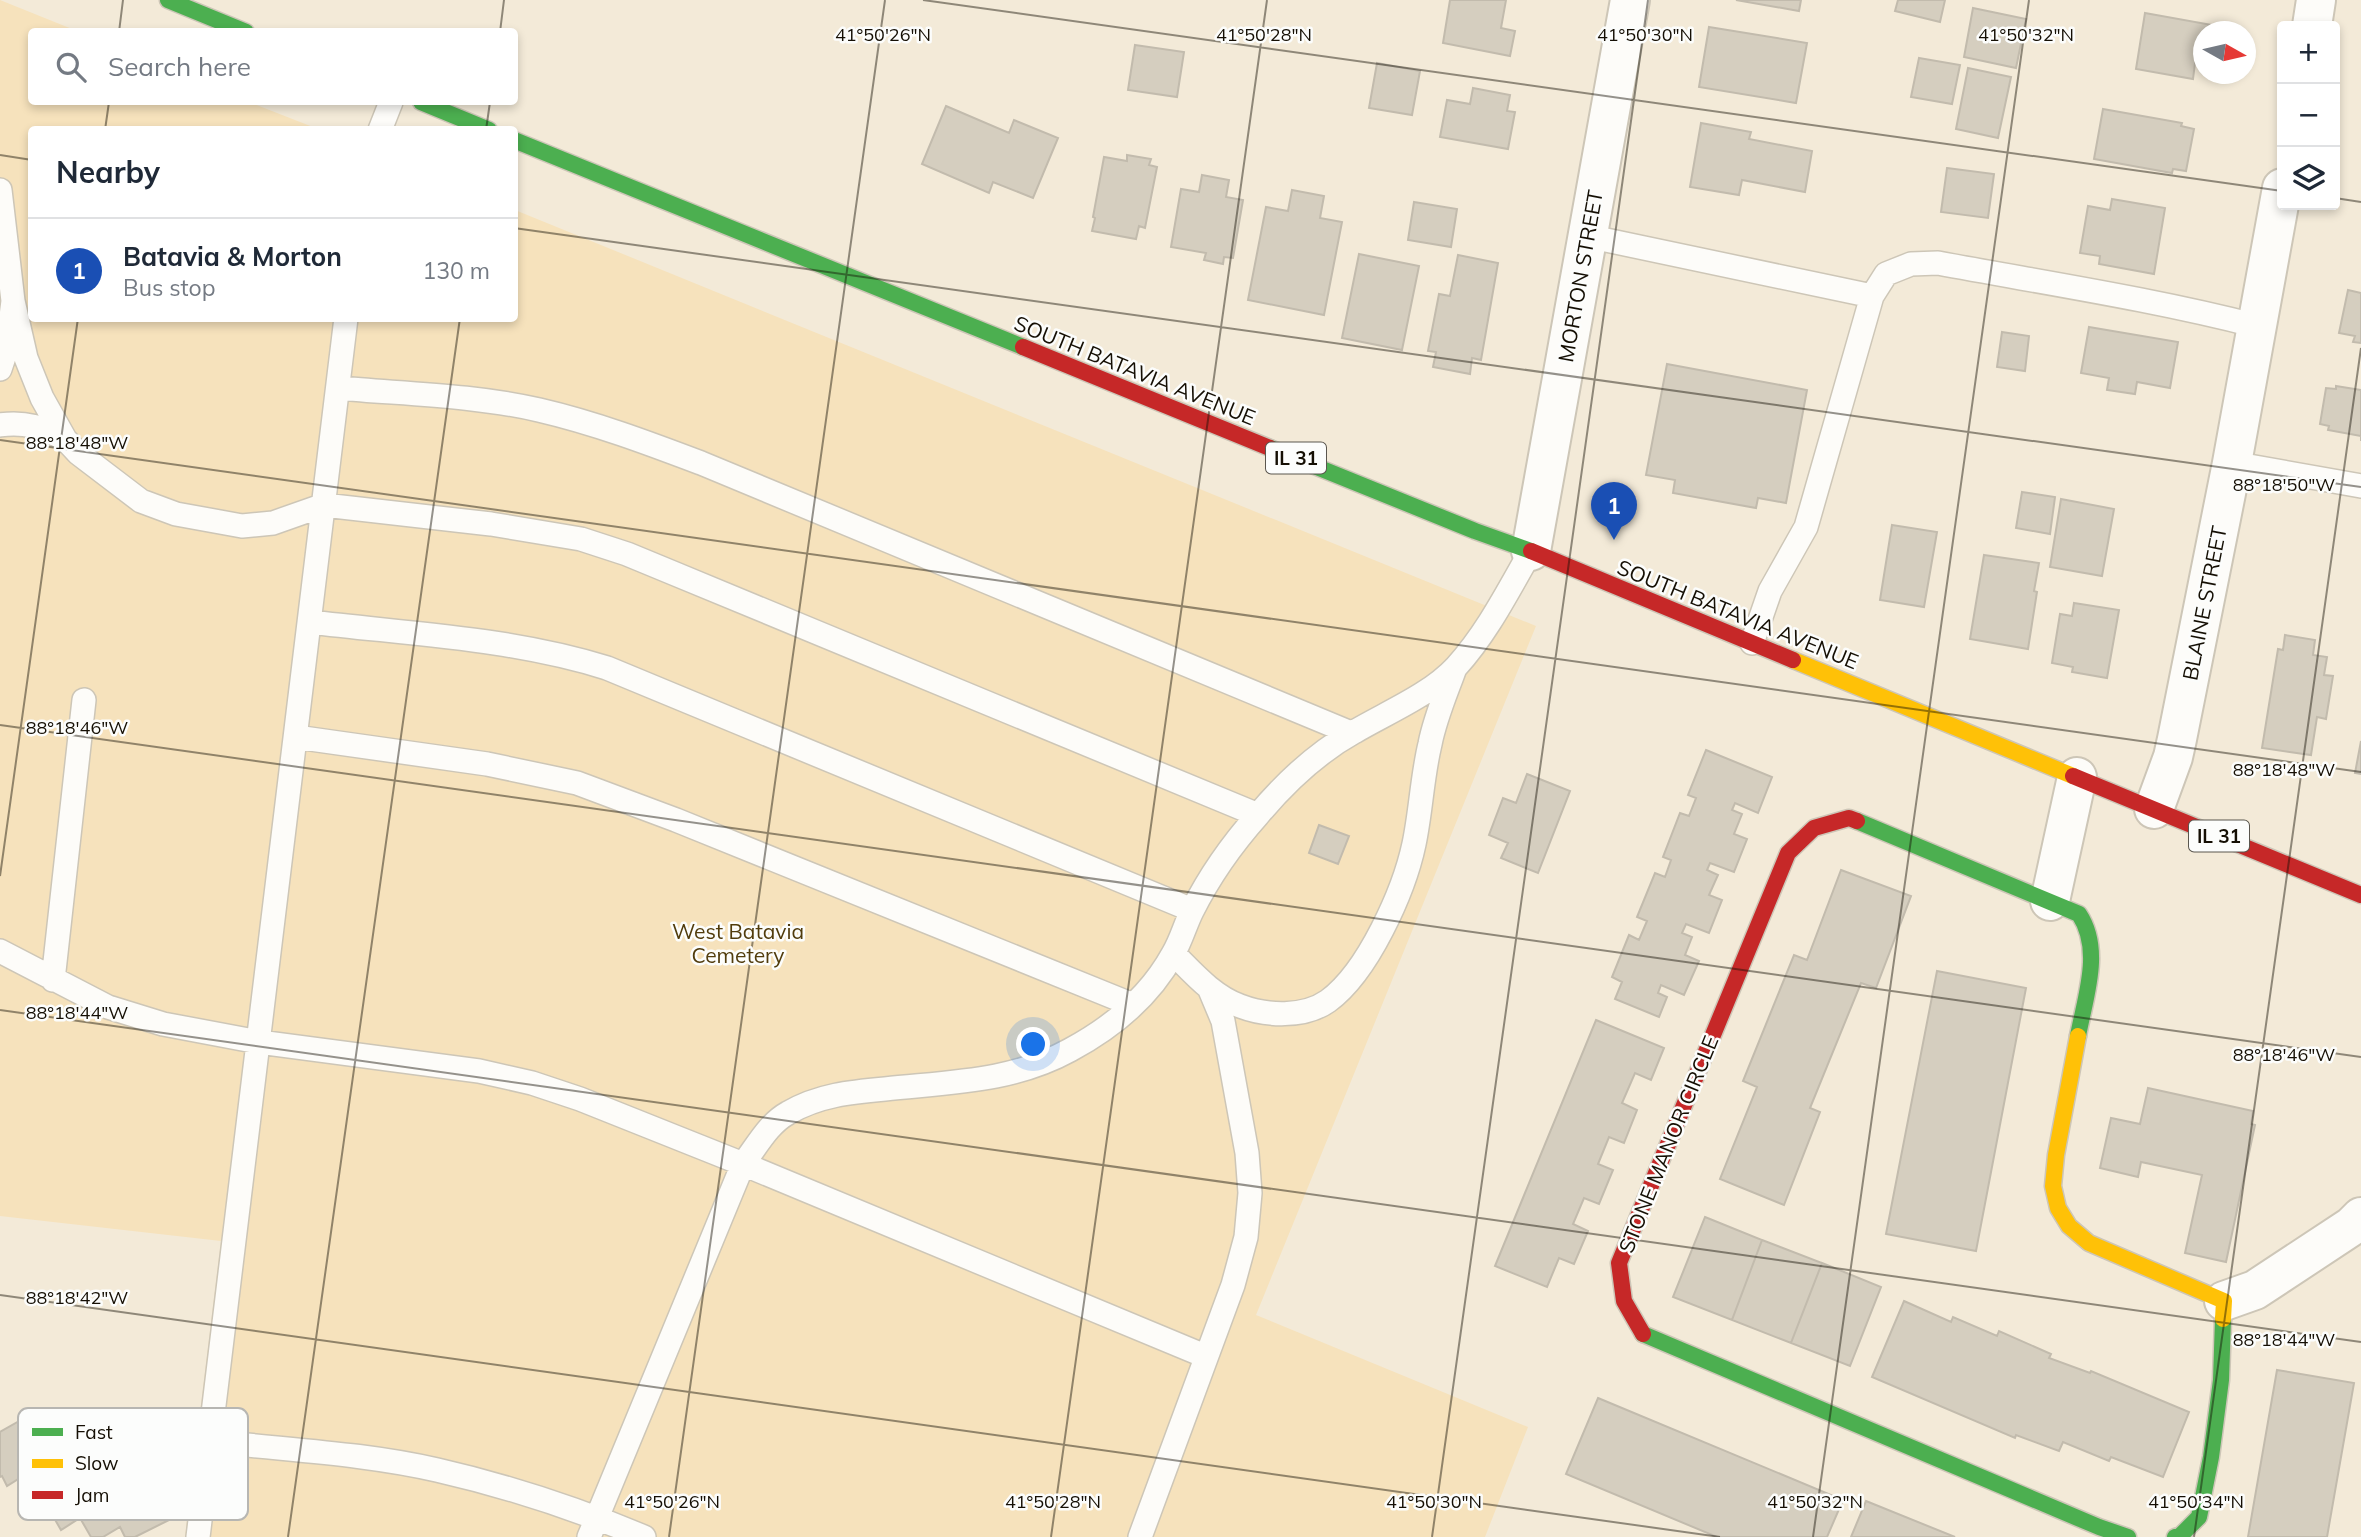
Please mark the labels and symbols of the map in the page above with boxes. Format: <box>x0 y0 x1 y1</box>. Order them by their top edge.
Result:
north arrow <box>2193 21 2256 84</box>
text: 41°50'26"N <box>835 23 931 46</box>
text: 41°50'28"N <box>1216 23 1312 46</box>
text: 41°50'30"N <box>1597 23 1693 46</box>
text: 41°50'32"N <box>1978 23 2074 46</box>
street label: MORTON STREET <box>1552 187 1608 364</box>
street label: SOUTH BATAVIA AVENUE <box>1011 310 1259 430</box>
text: 88°18'48"W <box>26 431 128 454</box>
road number: IL 31 <box>1266 442 1326 474</box>
text: 88°18'50"W <box>2233 473 2335 496</box>
pin: 1 <box>1591 482 1637 540</box>
street label: BLAINE STREET <box>2176 523 2232 682</box>
street label: SOUTH BATAVIA AVENUE <box>1614 554 1862 674</box>
text: 88°18'46"W <box>26 716 128 739</box>
text: 88°18'48"W <box>2233 758 2335 781</box>
road number: IL 31 <box>2189 820 2249 852</box>
park label: West Batavia Cemetery <box>672 918 804 968</box>
text: 88°18'44"W <box>26 1001 128 1024</box>
your location <box>1016 1027 1050 1061</box>
street label: STONE MANOR CIRCLE <box>1612 1032 1724 1256</box>
text: 88°18'46"W <box>2233 1043 2335 1066</box>
text: 88°18'42"W <box>26 1286 128 1309</box>
text: 88°18'44"W <box>2233 1328 2335 1351</box>
legend <box>18 1408 248 1520</box>
text: Fast <box>75 1420 113 1444</box>
text: Slow <box>75 1451 119 1475</box>
text: Jam <box>75 1483 109 1507</box>
text: 41°50'26"N <box>624 1490 720 1513</box>
text: 41°50'28"N <box>1005 1490 1101 1513</box>
text: 41°50'30"N <box>1386 1490 1482 1513</box>
text: 41°50'32"N <box>1767 1490 1863 1513</box>
text: 41°50'34"N <box>2148 1490 2244 1513</box>

